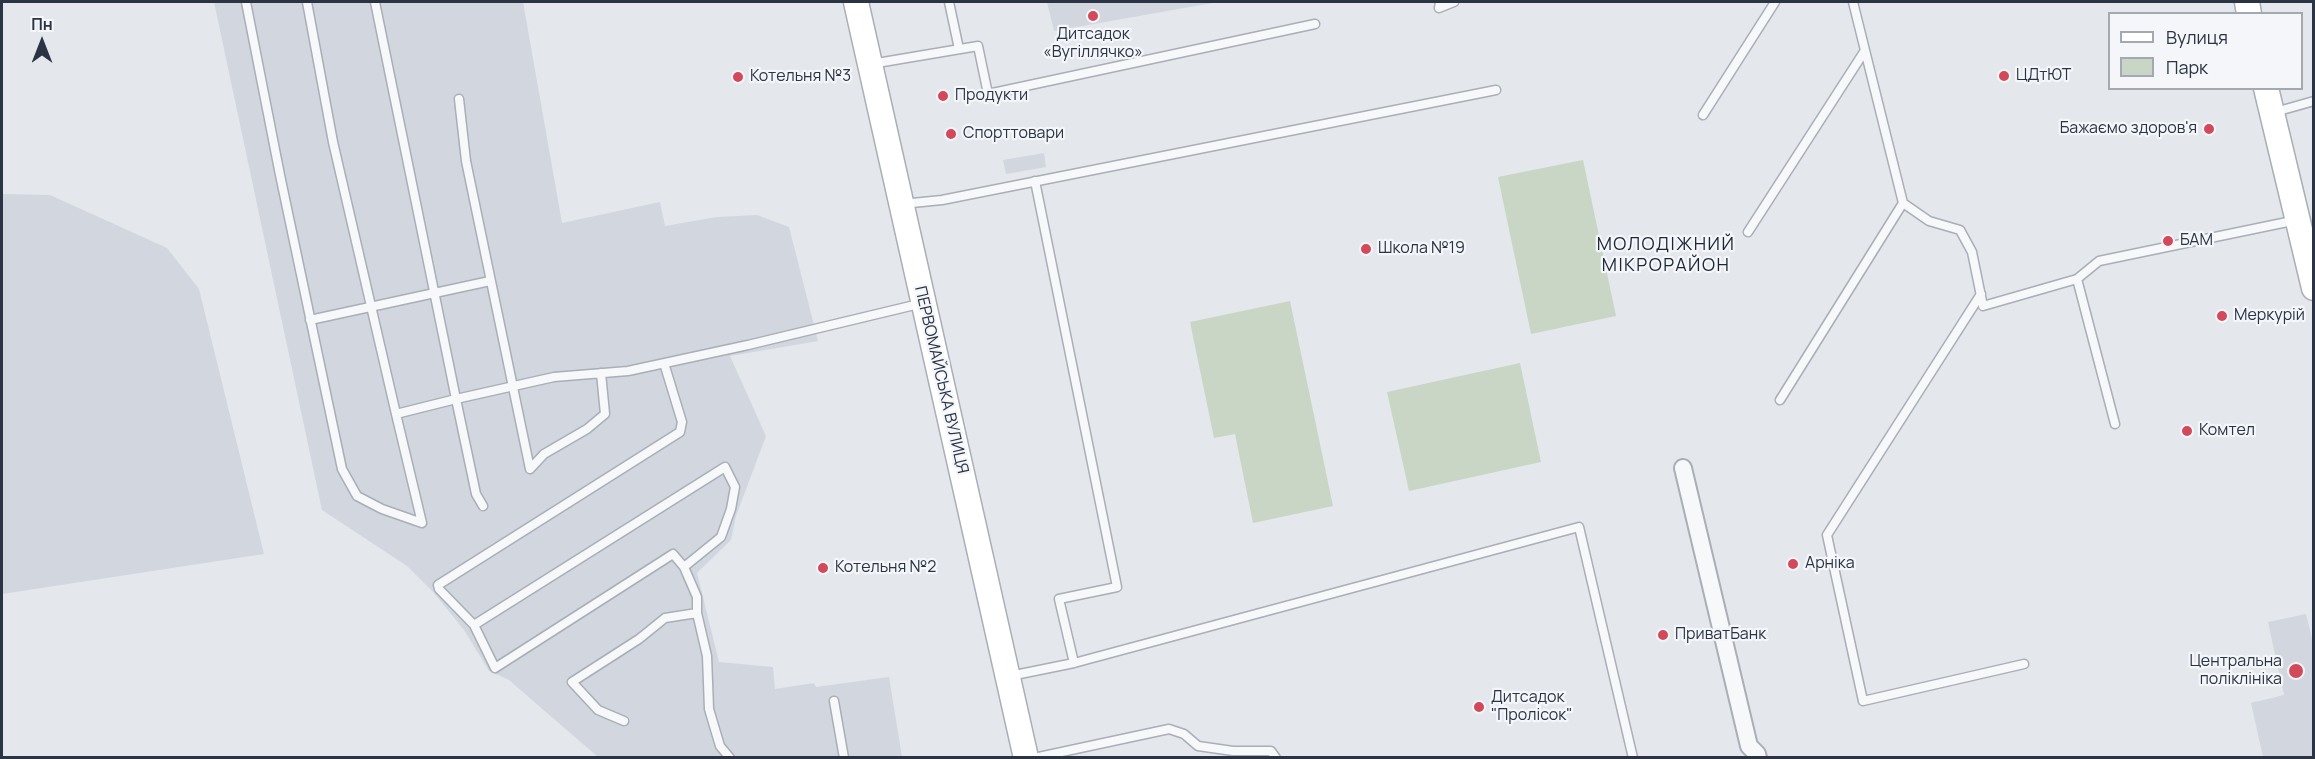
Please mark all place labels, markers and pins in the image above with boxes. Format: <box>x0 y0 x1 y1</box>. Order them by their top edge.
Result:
marker: Дитсадок «Вугіллячко» <box>1086 9 1100 23</box>
place label: Дитсадок «Вугіллячко» <box>1043 25 1143 63</box>
place label: ЦДтЮТ <box>2016 66 2071 86</box>
place label: Котельня №3 <box>750 67 851 87</box>
marker: ЦДтЮТ <box>1997 69 2011 83</box>
marker: Котельня №3 <box>731 70 745 84</box>
place label: Продукти <box>955 86 1028 106</box>
marker: Продукти <box>936 89 950 103</box>
place label: Бажаємо здоров'я <box>2060 119 2197 139</box>
marker: Бажаємо здоров'я <box>2202 122 2216 136</box>
place label: Спорттовари <box>963 124 1064 144</box>
marker: Спорттовари <box>944 127 958 141</box>
place label: БАМ <box>2180 231 2213 251</box>
marker: БАМ <box>2161 234 2175 248</box>
place label: Школа №19 <box>1378 239 1465 259</box>
marker: Школа №19 <box>1359 242 1373 256</box>
place label: Меркурій <box>2234 306 2305 326</box>
marker: Меркурій <box>2215 309 2229 323</box>
place label: Комтел <box>2199 421 2255 441</box>
marker: Комтел <box>2180 424 2194 438</box>
place label: Арніка <box>1805 554 1855 574</box>
marker: Арніка <box>1786 557 1800 571</box>
place label: Котельня №2 <box>835 558 936 578</box>
marker: Котельня №2 <box>816 561 830 575</box>
place label: ПриватБанк <box>1675 625 1766 645</box>
marker: ПриватБанк <box>1656 628 1670 642</box>
place label: Центральна поліклініка <box>2189 652 2282 690</box>
marker: Центральна поліклініка <box>2287 662 2305 680</box>
place label: Дитсадок "Пролісок" <box>1491 688 1573 726</box>
marker: Дитсадок "Пролісок" <box>1472 700 1486 714</box>

